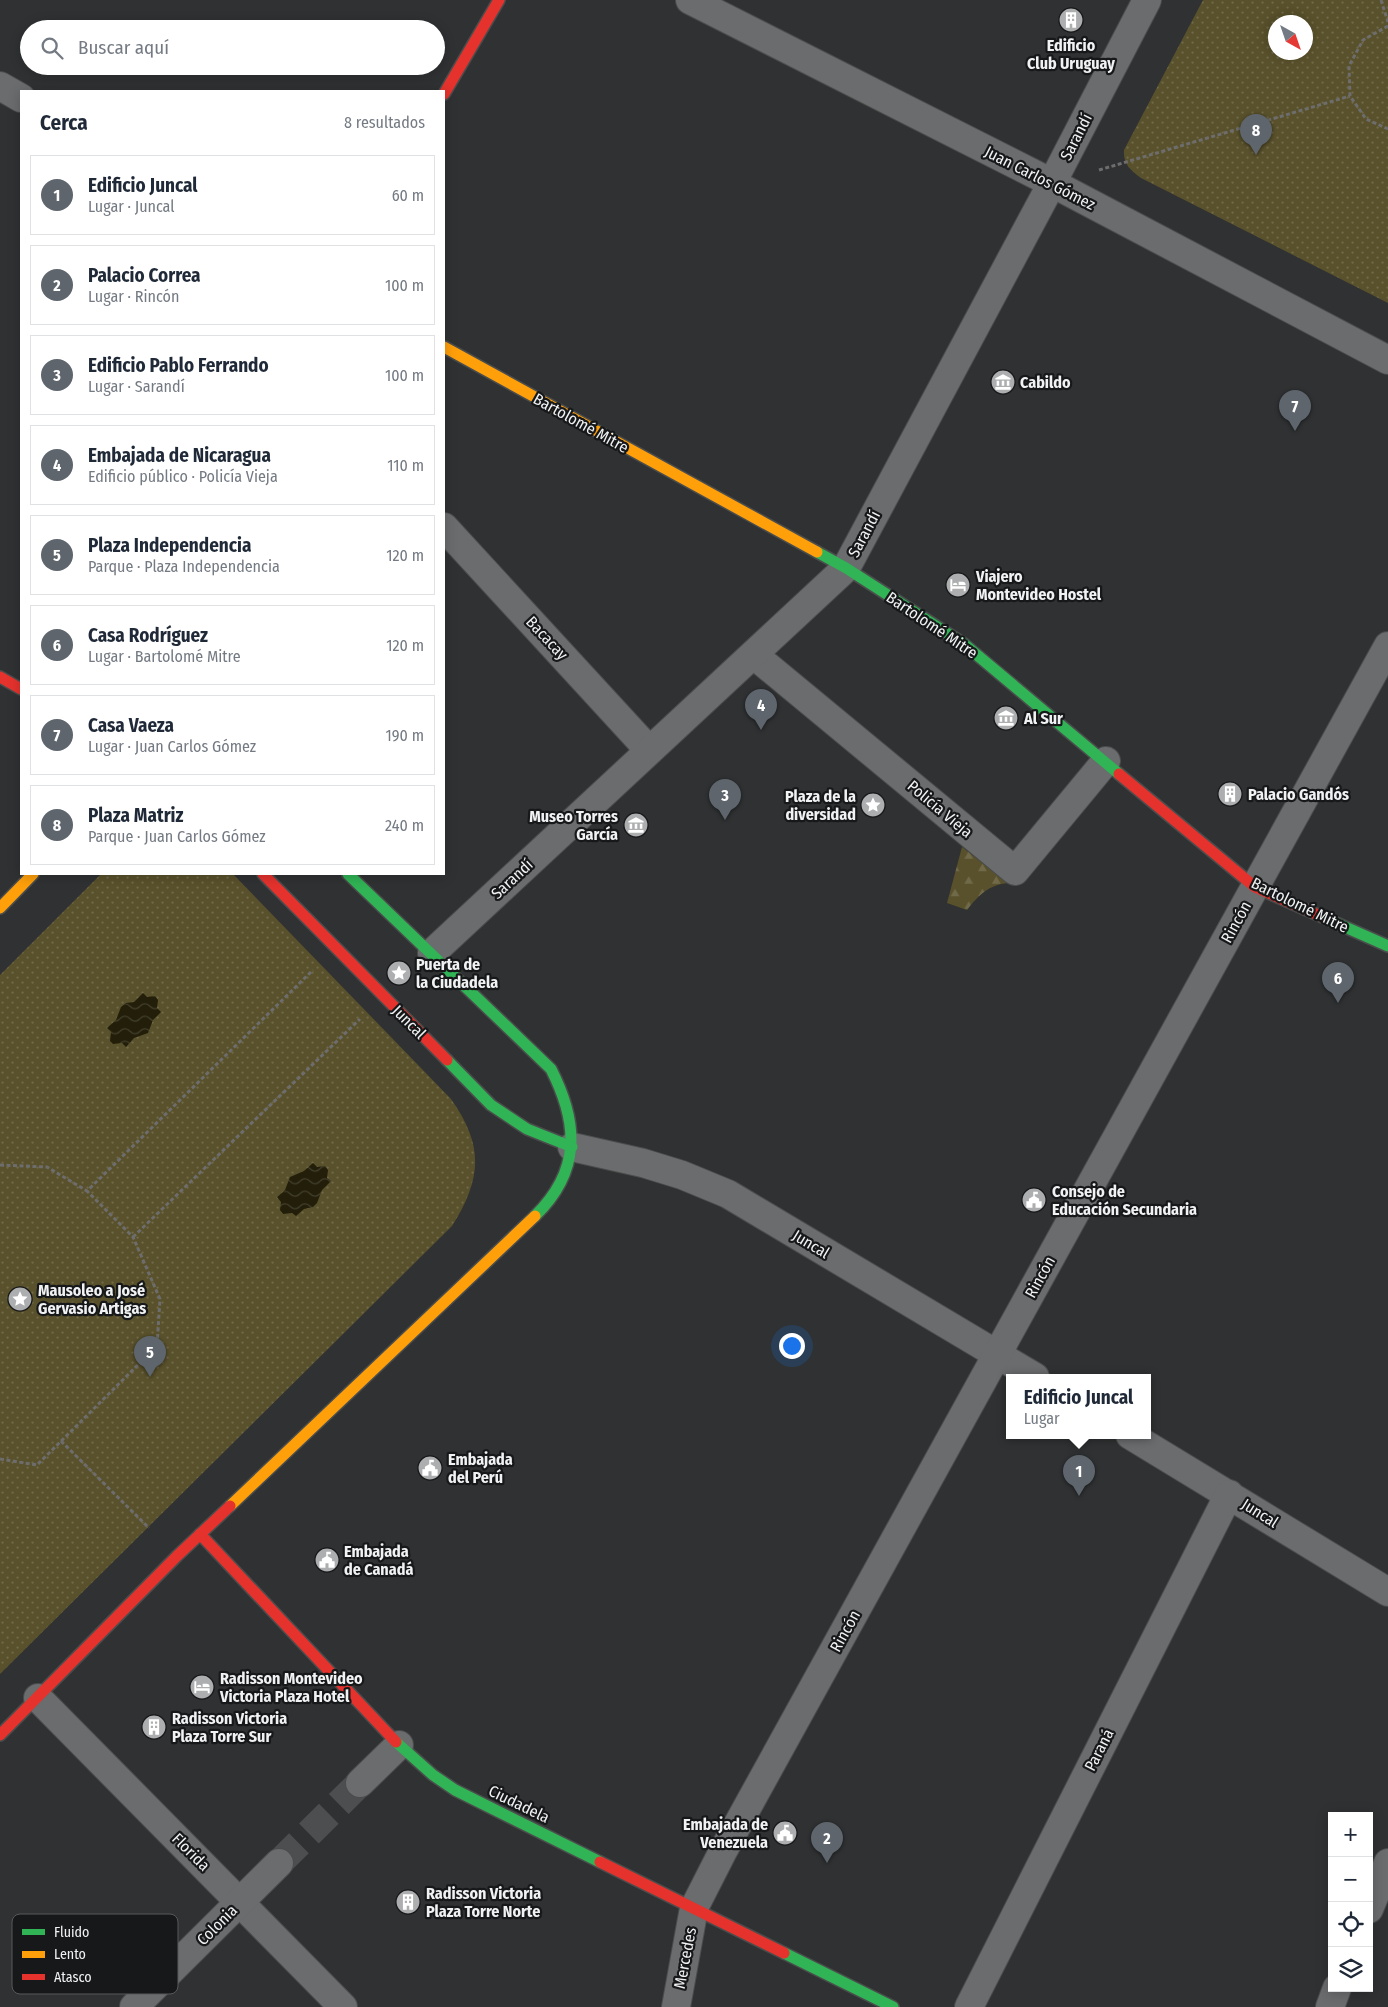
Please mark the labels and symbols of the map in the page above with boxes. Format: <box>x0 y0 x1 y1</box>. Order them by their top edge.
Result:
building icon: Edificio Club Uruguay <box>1058 7 1084 33</box>
north arrow <box>1268 15 1313 60</box>
place label: Edificio Club Uruguay <box>1027 36 1115 73</box>
street label: Sarandí <box>1056 110 1096 164</box>
pin: 8 <box>1240 114 1272 155</box>
street label: Juan Carlos Gómez <box>982 142 1098 214</box>
museum icon: Cabildo <box>990 369 1016 395</box>
place label: Cabildo <box>1020 373 1071 392</box>
street label: Bartolomé Mitre <box>530 389 632 457</box>
pin: 7 <box>1279 390 1311 431</box>
street label: Sarandí <box>844 507 884 561</box>
place label: Viajero Montevideo Hostel <box>975 567 1102 604</box>
hotel icon: Viajero Montevideo Hostel <box>945 572 971 598</box>
street label: Bartolomé Mitre <box>883 588 981 663</box>
street label: Bacacay <box>522 612 572 664</box>
pin: 4 <box>745 689 777 730</box>
museum icon: Al Sur <box>993 705 1019 731</box>
place label: Al Sur <box>1023 709 1063 728</box>
street label: Policía Vieja <box>904 776 976 842</box>
pin: 3 <box>709 779 741 820</box>
building icon: Palacio Gandós <box>1217 781 1243 807</box>
place label: Palacio Gandós <box>1248 785 1349 804</box>
place label: Plaza de la diversidad <box>785 787 856 824</box>
place icon: Plaza de la diversidad <box>860 792 886 818</box>
place label: Museo Torres García <box>529 807 618 844</box>
museum icon: Museo Torres García <box>623 812 649 838</box>
street label: Sarandí <box>487 855 537 903</box>
street label: Bartolomé Mitre <box>1248 873 1352 937</box>
street label: Rincón <box>1217 898 1255 946</box>
place label: Puerta de la Ciudadela <box>416 955 498 992</box>
place icon: Puerta de la Ciudadela <box>386 960 412 986</box>
pin: 6 <box>1322 962 1354 1003</box>
street label: Juncal <box>388 1001 430 1043</box>
place label: Consejo de Educación Secundaria <box>1052 1182 1197 1219</box>
public building icon: Consejo de Educación Secundaria <box>1021 1187 1047 1213</box>
street label: Juncal <box>789 1226 833 1262</box>
street label: Rincón <box>1021 1253 1059 1301</box>
place label: Mausoleo a José Gervasio Artigas <box>38 1281 146 1318</box>
place icon: Mausoleo a José Gervasio Artigas <box>7 1286 33 1312</box>
your location <box>779 1333 805 1359</box>
pin: 5 <box>134 1336 166 1377</box>
place label: Embajada del Perú <box>448 1450 513 1487</box>
public building icon: Embajada del Perú <box>417 1455 443 1481</box>
pin: 1 <box>1063 1455 1095 1496</box>
street label: Juncal <box>1238 1494 1282 1532</box>
place label: Embajada de Canadá <box>344 1542 413 1579</box>
public building icon: Embajada de Canadá <box>314 1547 340 1573</box>
street label: Rincón <box>826 1607 864 1655</box>
place label: Radisson Montevideo Victoria Plaza Hotel <box>219 1669 363 1706</box>
hotel icon: Radisson Montevideo Victoria Plaza Hotel <box>189 1674 215 1700</box>
place label: Radisson Victoria Plaza Torre Sur <box>172 1709 287 1746</box>
building icon: Radisson Victoria Plaza Torre Sur <box>141 1714 167 1740</box>
street label: Paraná <box>1080 1726 1118 1774</box>
street label: Ciudadela <box>485 1781 553 1827</box>
place label: Embajada de Venezuela <box>683 1815 768 1852</box>
public building icon: Embajada de Venezuela <box>772 1820 798 1846</box>
pin: 2 <box>811 1822 843 1863</box>
street label: Florida <box>168 1829 214 1875</box>
place label: Radisson Victoria Plaza Torre Norte <box>426 1884 541 1921</box>
building icon: Radisson Victoria Plaza Torre Norte <box>395 1889 421 1915</box>
street label: Colonia <box>193 1901 241 1949</box>
legend <box>12 1914 178 1994</box>
text: Fluido <box>54 1924 89 1941</box>
street label: Mercedes <box>670 1926 700 1990</box>
text: Lento <box>54 1946 86 1963</box>
text: Atasco <box>54 1969 92 1986</box>

